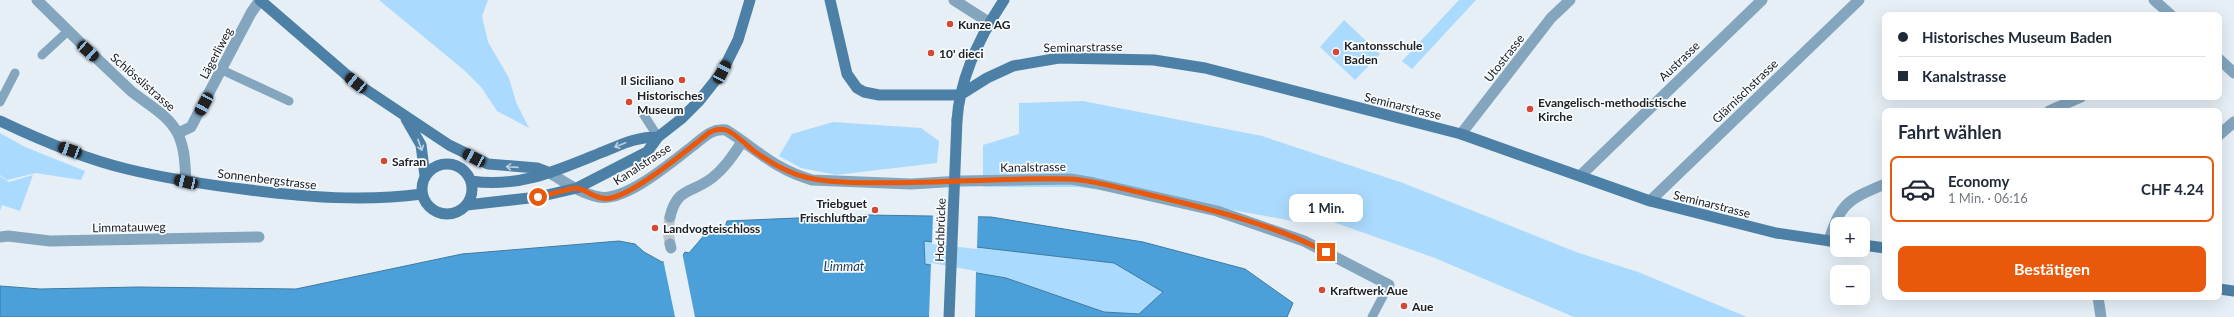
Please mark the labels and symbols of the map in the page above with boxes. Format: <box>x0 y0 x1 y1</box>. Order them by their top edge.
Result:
place label: Kunze AG <box>958 17 1011 32</box>
marker: Kunze AG <box>945 19 955 29</box>
street label: Lägerliweg <box>196 24 236 82</box>
street label: Utostrasse <box>1481 31 1527 85</box>
place label: Kantonsschule Baden <box>1344 38 1423 67</box>
street label: Austrasse <box>1655 38 1703 84</box>
car <box>75 39 101 63</box>
street label: Seminarstrasse <box>1043 39 1123 55</box>
place label: 10' dieci <box>939 46 983 61</box>
marker: Kantonsschule Baden <box>1331 47 1341 57</box>
marker: 10' dieci <box>926 48 936 58</box>
street label: Schlösslistrasse <box>107 50 179 114</box>
street label: Glärnischstrasse <box>1709 56 1781 126</box>
car <box>711 59 733 85</box>
car <box>343 71 369 95</box>
place label: Il Siciliano <box>620 73 674 88</box>
marker: Il Siciliano <box>677 75 687 85</box>
place label: Historisches Museum <box>637 88 703 117</box>
street label: Seminarstrasse <box>1363 89 1443 123</box>
car <box>193 91 215 117</box>
place label: Evangelisch-methodistische Kirche <box>1538 95 1687 124</box>
marker: Historisches Museum <box>624 97 634 107</box>
marker: Evangelisch-methodistische Kirche <box>1525 104 1535 114</box>
one-way arrow <box>417 138 424 151</box>
car <box>57 140 83 160</box>
street label: Kanalstrasse <box>610 140 674 188</box>
one-way arrow <box>615 142 627 150</box>
car <box>461 147 487 169</box>
place label: Safran <box>392 154 426 169</box>
marker: Safran <box>379 156 389 166</box>
street label: Kanalstrasse <box>1000 159 1066 175</box>
one-way arrow <box>506 164 519 171</box>
street label: Sonnenbergstrasse <box>217 165 317 193</box>
car <box>173 173 199 191</box>
street label: Seminarstrasse <box>1672 187 1752 221</box>
route start <box>529 188 547 206</box>
callout: 1 Min. <box>1289 194 1363 222</box>
place label: Triebguet Frischluftbar <box>800 196 868 225</box>
street label: Hochbrücke <box>931 198 949 262</box>
marker: Triebguet Frischluftbar <box>870 205 880 215</box>
street label: Limmatauweg <box>92 219 166 235</box>
place label: Landvogteischloss <box>663 221 760 236</box>
marker: Landvogteischloss <box>650 223 660 233</box>
route end <box>1317 243 1335 261</box>
water label: Limmat <box>824 258 865 274</box>
place label: Kraftwerk Aue <box>1330 283 1408 298</box>
marker: Kraftwerk Aue <box>1317 285 1327 295</box>
place label: Aue <box>1411 299 1434 314</box>
marker: Aue <box>1399 301 1409 311</box>

